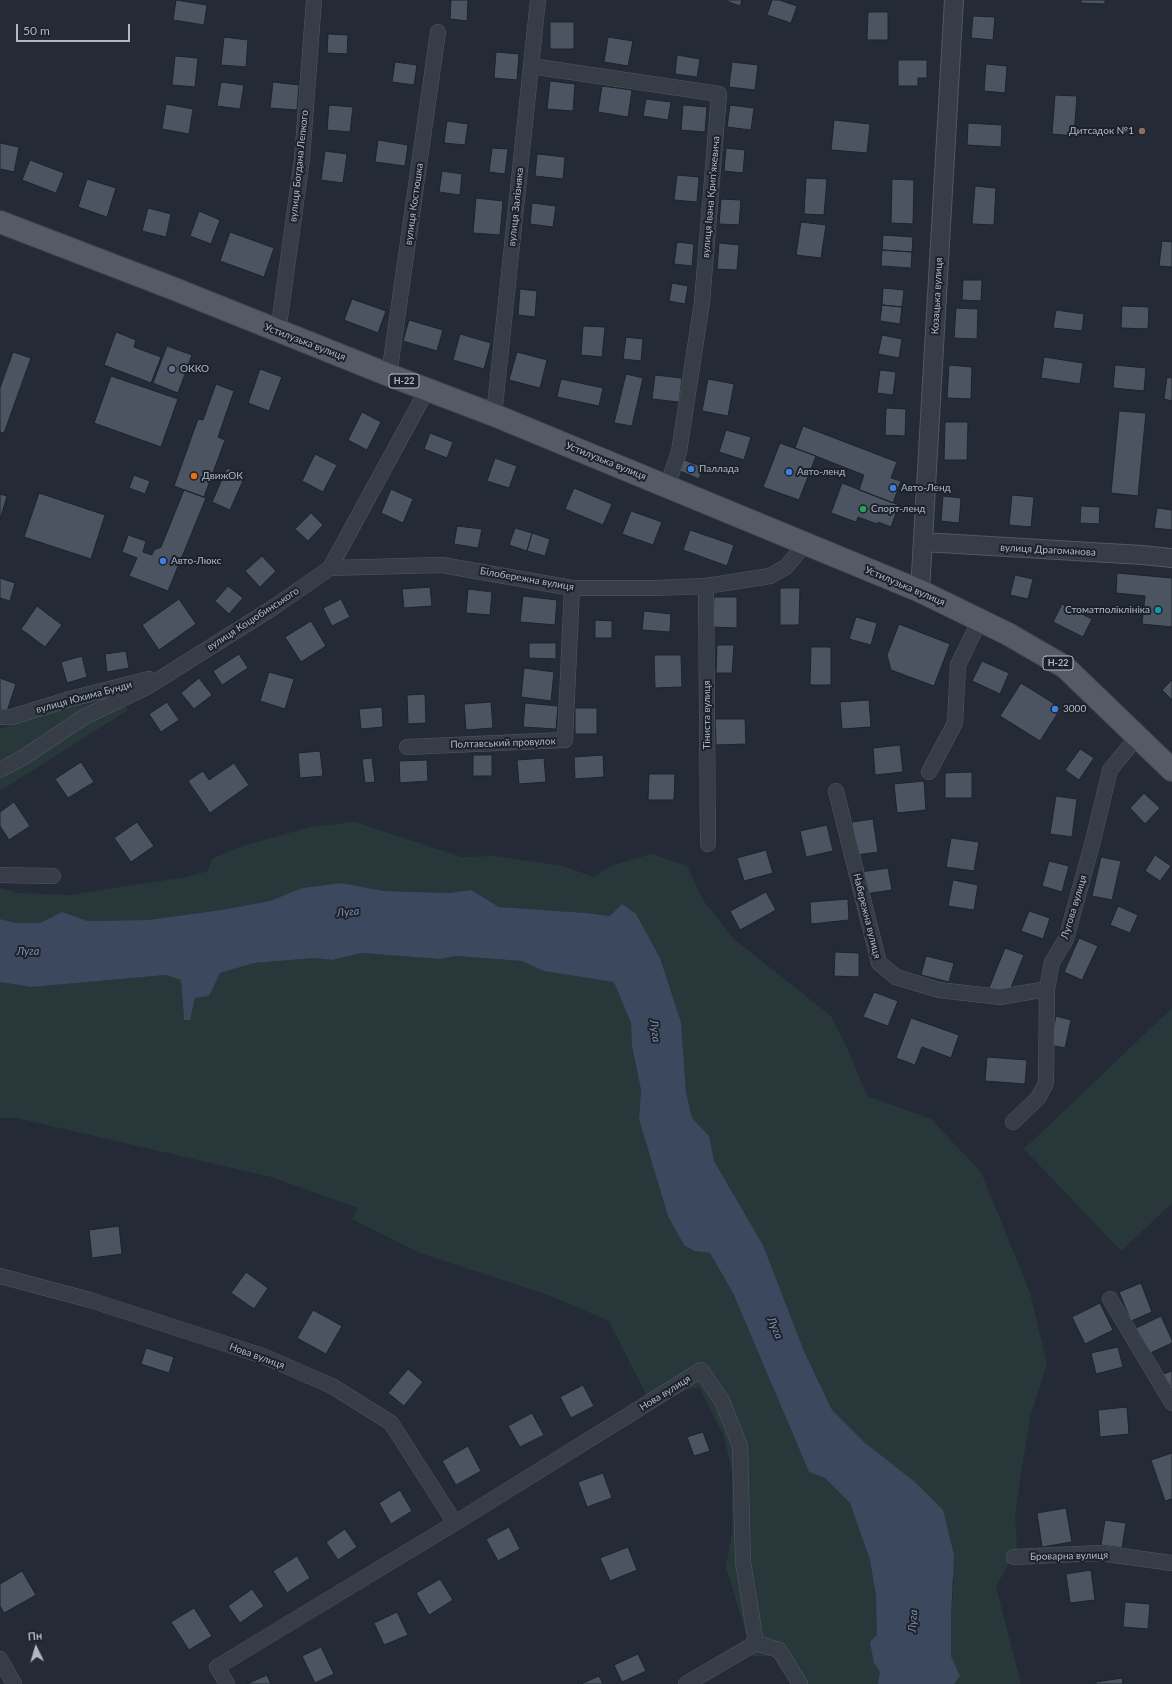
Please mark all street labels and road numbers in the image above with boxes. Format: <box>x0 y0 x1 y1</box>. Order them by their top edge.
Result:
street label: вулиця Богдана Лепкого <box>287 109 311 223</box>
street label: вулиця Івана Крипʼякевича <box>700 136 722 258</box>
street label: вулиця Костюшка <box>402 162 426 246</box>
street label: вулиця Залізняка <box>506 167 526 247</box>
street label: Козацька вулиця <box>929 257 945 335</box>
street label: Устилузька вулиця <box>263 321 347 363</box>
road number: Н-22 <box>389 374 419 388</box>
street label: Устилузька вулиця <box>564 439 648 483</box>
street label: вулиця Драгоманова <box>1000 542 1096 558</box>
street label: Устилузька вулиця <box>863 564 947 608</box>
street label: Білобережна вулиця <box>479 565 575 593</box>
street label: вулиця Коцюбинського <box>205 585 301 653</box>
road number: Н-22 <box>1043 656 1073 670</box>
street label: вулиця Юхима Бунди <box>35 678 133 716</box>
street label: Тіниста вулиця <box>701 680 713 750</box>
street label: Полтавський провулок <box>450 735 556 751</box>
street label: Набережна вулиця <box>851 872 883 960</box>
street label: Лугова вулиця <box>1059 873 1089 941</box>
street label: Нова вулиця <box>228 1340 286 1372</box>
street label: Нова вулиця <box>637 1373 693 1413</box>
street label: Броварна вулиця <box>1030 1549 1108 1563</box>

